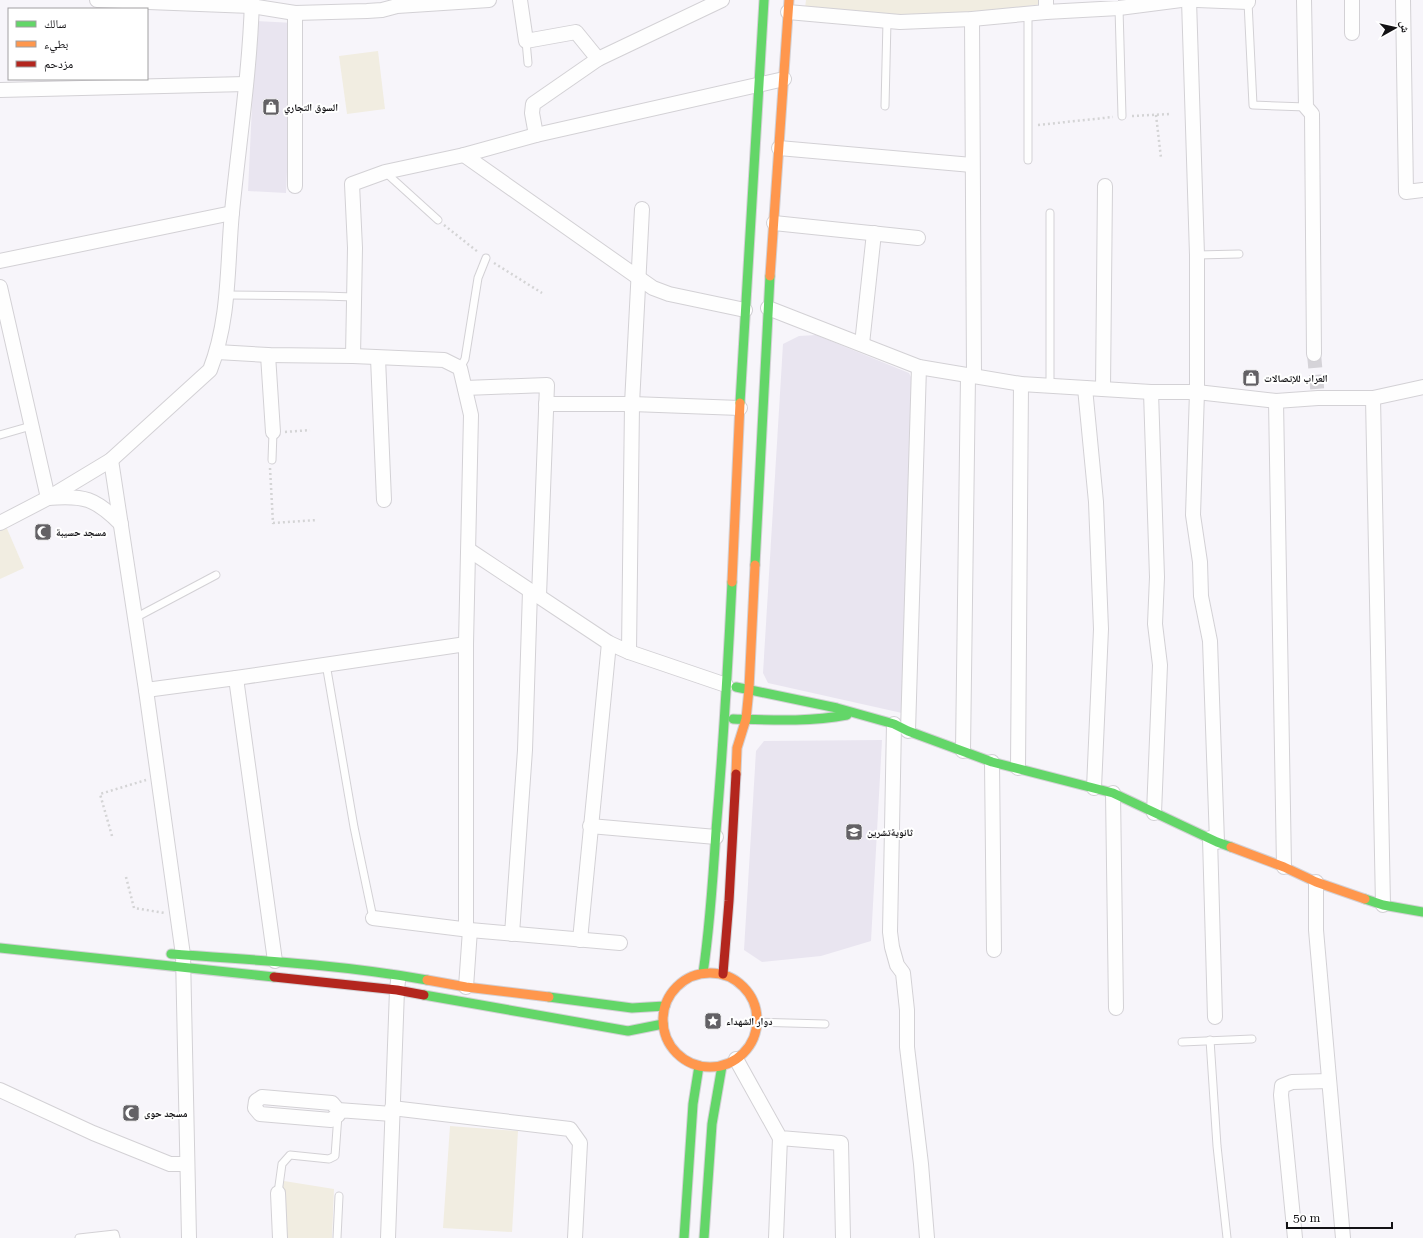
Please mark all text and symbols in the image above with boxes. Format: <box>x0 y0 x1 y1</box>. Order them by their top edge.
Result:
legend <box>8 8 148 80</box>
north arrow <box>1375 8 1415 48</box>
text: سالك <box>44 17 66 31</box>
text: ش <box>1396 20 1412 34</box>
text: بطيء <box>44 37 68 54</box>
text: مزدحم <box>44 57 73 72</box>
shop icon: السوق التجاري <box>261 97 281 117</box>
place label: السوق التجاري <box>284 102 338 115</box>
shop icon: العراب للإتصالات <box>1241 368 1261 388</box>
place label: العراب للإتصالات <box>1264 373 1328 385</box>
mosque icon: مسجد حسيبة <box>33 522 53 542</box>
place label: مسجد حسيبة <box>56 527 107 538</box>
school or university icon: ثانويةتشرين <box>844 822 864 842</box>
place label: ثانويةتشرين <box>867 827 913 839</box>
place icon: دوار الشهداء <box>703 1011 723 1031</box>
place label: دوار الشهداء <box>726 1016 773 1028</box>
mosque icon: مسجد حوى <box>121 1103 141 1123</box>
place label: مسجد حوى <box>144 1108 188 1120</box>
scale bar <box>1287 1204 1392 1230</box>
text: 50 m <box>1293 1211 1320 1225</box>

